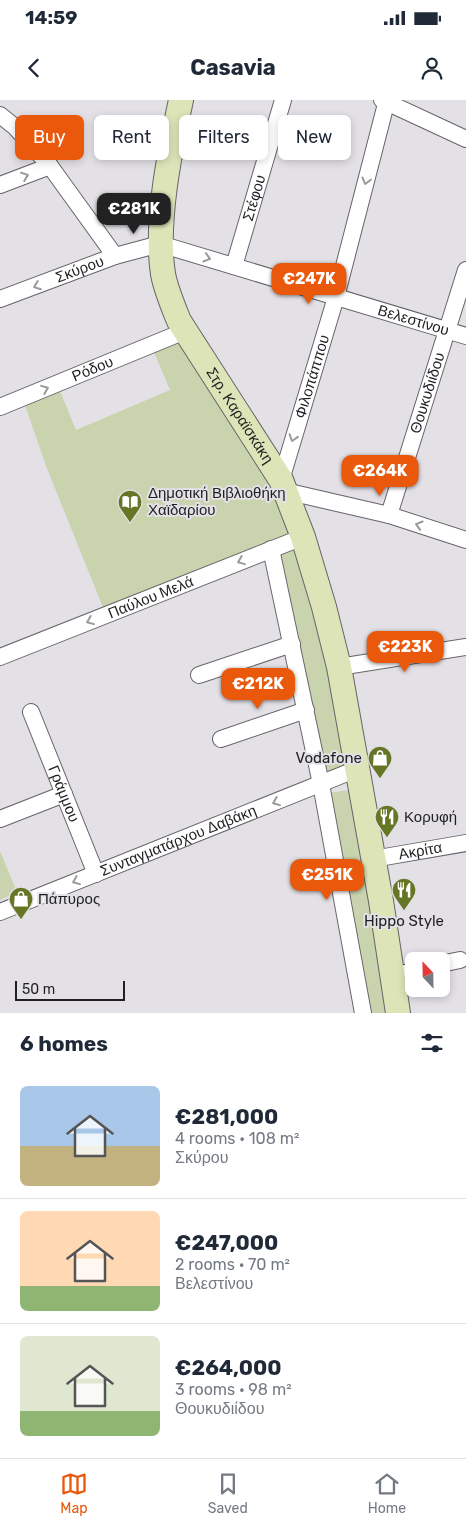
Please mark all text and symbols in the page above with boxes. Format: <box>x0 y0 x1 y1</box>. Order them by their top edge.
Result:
text: 14:59 <box>25 6 77 29</box>
icon: back <box>20 54 48 82</box>
text: Casavia <box>190 54 276 81</box>
icon: person <box>418 54 446 82</box>
chip: Buy <box>15 115 84 160</box>
chip: Rent <box>94 115 169 160</box>
chip: Filters <box>179 115 268 160</box>
chip: New <box>278 115 351 160</box>
one-way arrow <box>20 172 29 182</box>
street label: Στέφου <box>239 173 269 223</box>
one-way arrow <box>361 177 372 186</box>
pin: €281K <box>99 192 169 235</box>
text: €281K <box>108 199 160 218</box>
street label: Σκύρου <box>53 252 106 286</box>
one-way arrow <box>202 253 211 263</box>
pin: €247K <box>274 262 344 305</box>
text: €247K <box>282 269 336 288</box>
one-way arrow <box>33 280 41 290</box>
street label: Βελεστίνου <box>376 301 451 339</box>
street label: Φιλοπάππου <box>291 333 333 421</box>
street label: Θουκυδιίδου <box>406 350 449 436</box>
street label: Ρόδου <box>69 352 116 386</box>
street label: Στρ. Καραϊσκάκη <box>202 364 277 467</box>
one-way arrow <box>40 384 49 395</box>
one-way arrow <box>289 434 299 442</box>
pin: €264K <box>345 454 415 497</box>
text: €264K <box>353 461 407 480</box>
place label: Δημοτική Βιβλιοθήκη Χαϊδαρίου <box>148 484 286 519</box>
library icon: Δημοτική Βιβλιοθήκη Χαϊδαρίου <box>117 489 143 523</box>
one-way arrow <box>416 521 424 531</box>
one-way arrow <box>237 555 246 565</box>
street label: Παύλου Μελά <box>105 572 196 622</box>
one-way arrow <box>86 615 95 626</box>
pin: €223K <box>370 630 440 673</box>
text: €223K <box>378 637 432 656</box>
pin: €212K <box>223 668 293 710</box>
text: €212K <box>232 674 284 693</box>
shop icon: Vodafone <box>367 745 393 779</box>
place label: Vodafone <box>295 749 362 767</box>
street label: Γράμμου <box>44 763 83 825</box>
one-way arrow <box>272 796 281 806</box>
street label: Συνταγματάρχου Δαβάκη <box>98 801 259 880</box>
restaurant icon: Κορυφή <box>374 804 400 838</box>
place label: Κορυφή <box>404 808 457 826</box>
street label: Ακρίτα <box>397 838 444 863</box>
pin: €251K <box>292 858 362 901</box>
text: €251K <box>301 865 353 884</box>
one-way arrow <box>73 876 81 886</box>
restaurant icon: Hippo Style <box>391 877 417 911</box>
shop icon: Πάπυρος <box>8 886 34 920</box>
place label: Πάπυρος <box>38 890 100 908</box>
place label: Hippo Style <box>364 912 444 930</box>
north arrow <box>405 952 450 998</box>
map controls <box>405 952 450 997</box>
scale bar <box>15 978 125 1001</box>
text: 50 m <box>22 981 55 998</box>
icon: filters <box>418 1029 446 1057</box>
text: 6 homes <box>20 1031 108 1056</box>
text: €281,000 <box>175 1104 278 1129</box>
icon: home <box>60 1106 120 1166</box>
text: 4 rooms · 108 m² <box>175 1129 299 1148</box>
text: Σκύρου <box>175 1148 228 1167</box>
text: €247,000 <box>175 1230 278 1255</box>
icon: home <box>60 1231 120 1291</box>
text: 2 rooms · 70 m² <box>175 1255 290 1274</box>
text: Βελεστίνου <box>175 1274 253 1293</box>
text: €264,000 <box>175 1355 282 1380</box>
icon: home <box>60 1356 120 1416</box>
text: 3 rooms · 98 m² <box>175 1380 292 1399</box>
text: Θουκυδιίδου <box>175 1399 264 1418</box>
tab: Map <box>60 1470 88 1517</box>
tab: Saved <box>208 1470 248 1517</box>
tab: Home <box>368 1470 406 1517</box>

